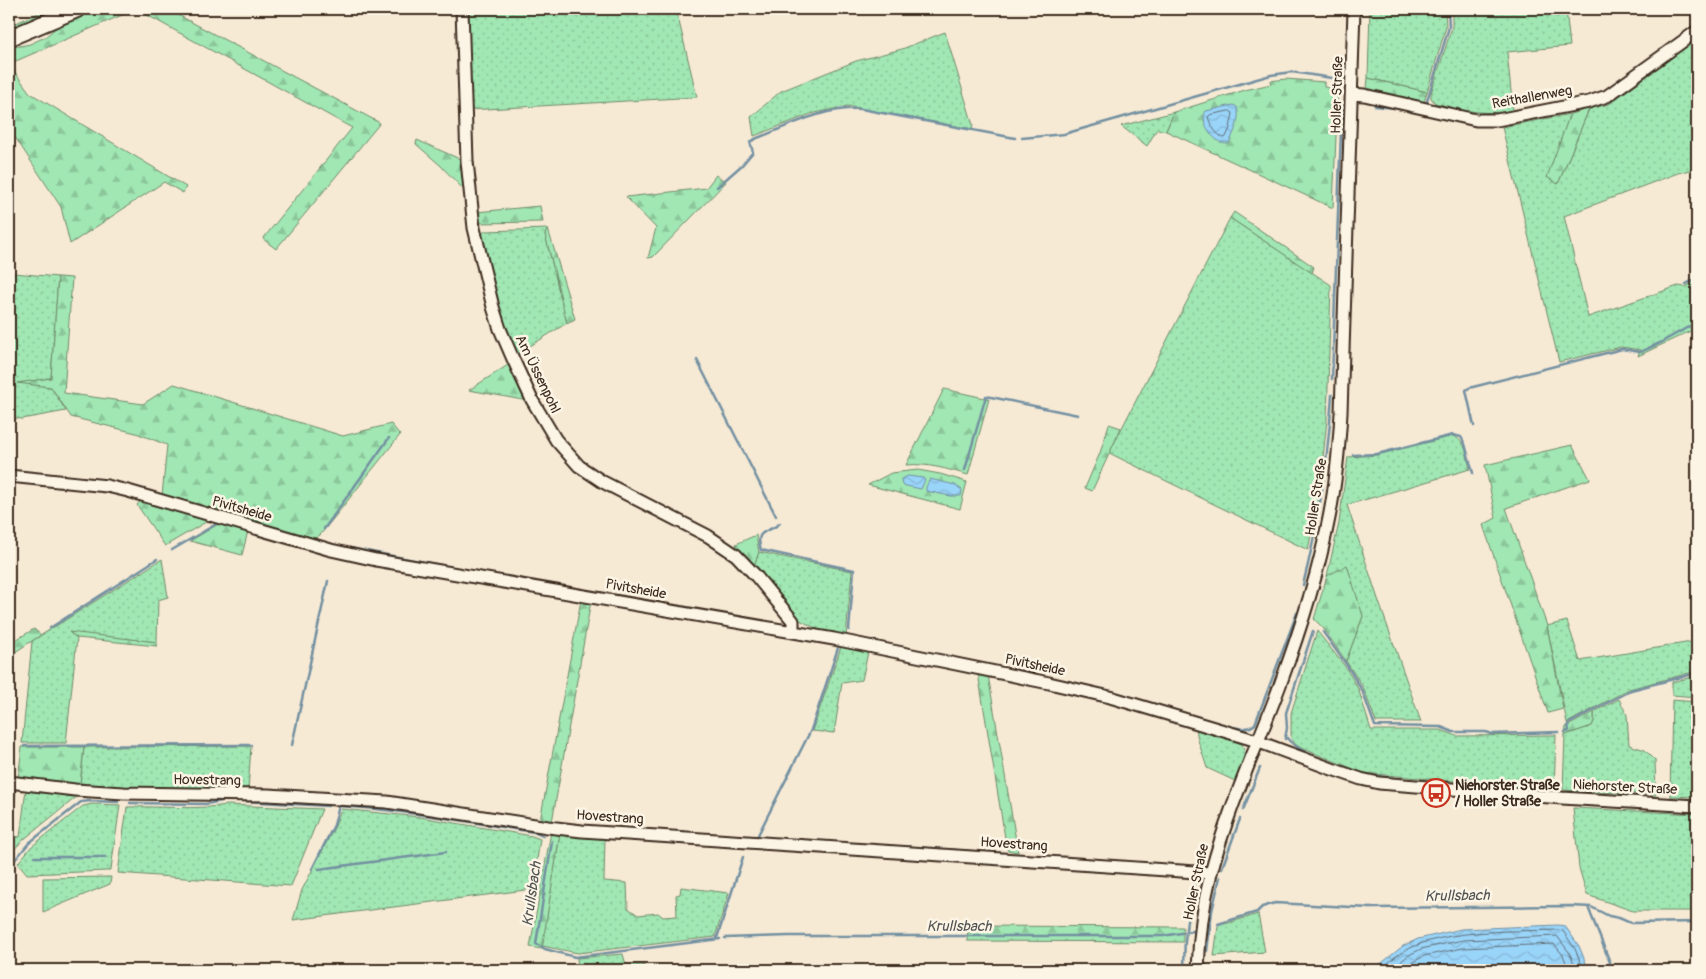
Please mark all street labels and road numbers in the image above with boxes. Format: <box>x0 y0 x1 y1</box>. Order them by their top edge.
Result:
street label: Holler Straße <box>1327 56 1347 134</box>
street label: Reithallenweg <box>1491 82 1573 112</box>
street label: Am Üssenpohl <box>512 332 564 416</box>
street label: Holler Straße <box>1302 457 1330 537</box>
street label: Pivitsheide <box>210 492 274 526</box>
street label: Pivitsheide <box>604 575 668 603</box>
street label: Pivitsheide <box>1003 650 1067 680</box>
street label: Hovestrang <box>173 771 241 789</box>
street label: Niehorster Straße <box>1572 776 1678 798</box>
street label: Hovestrang <box>576 806 644 828</box>
street label: Hovestrang <box>980 833 1048 855</box>
street label: Holler Straße <box>1180 842 1212 922</box>

